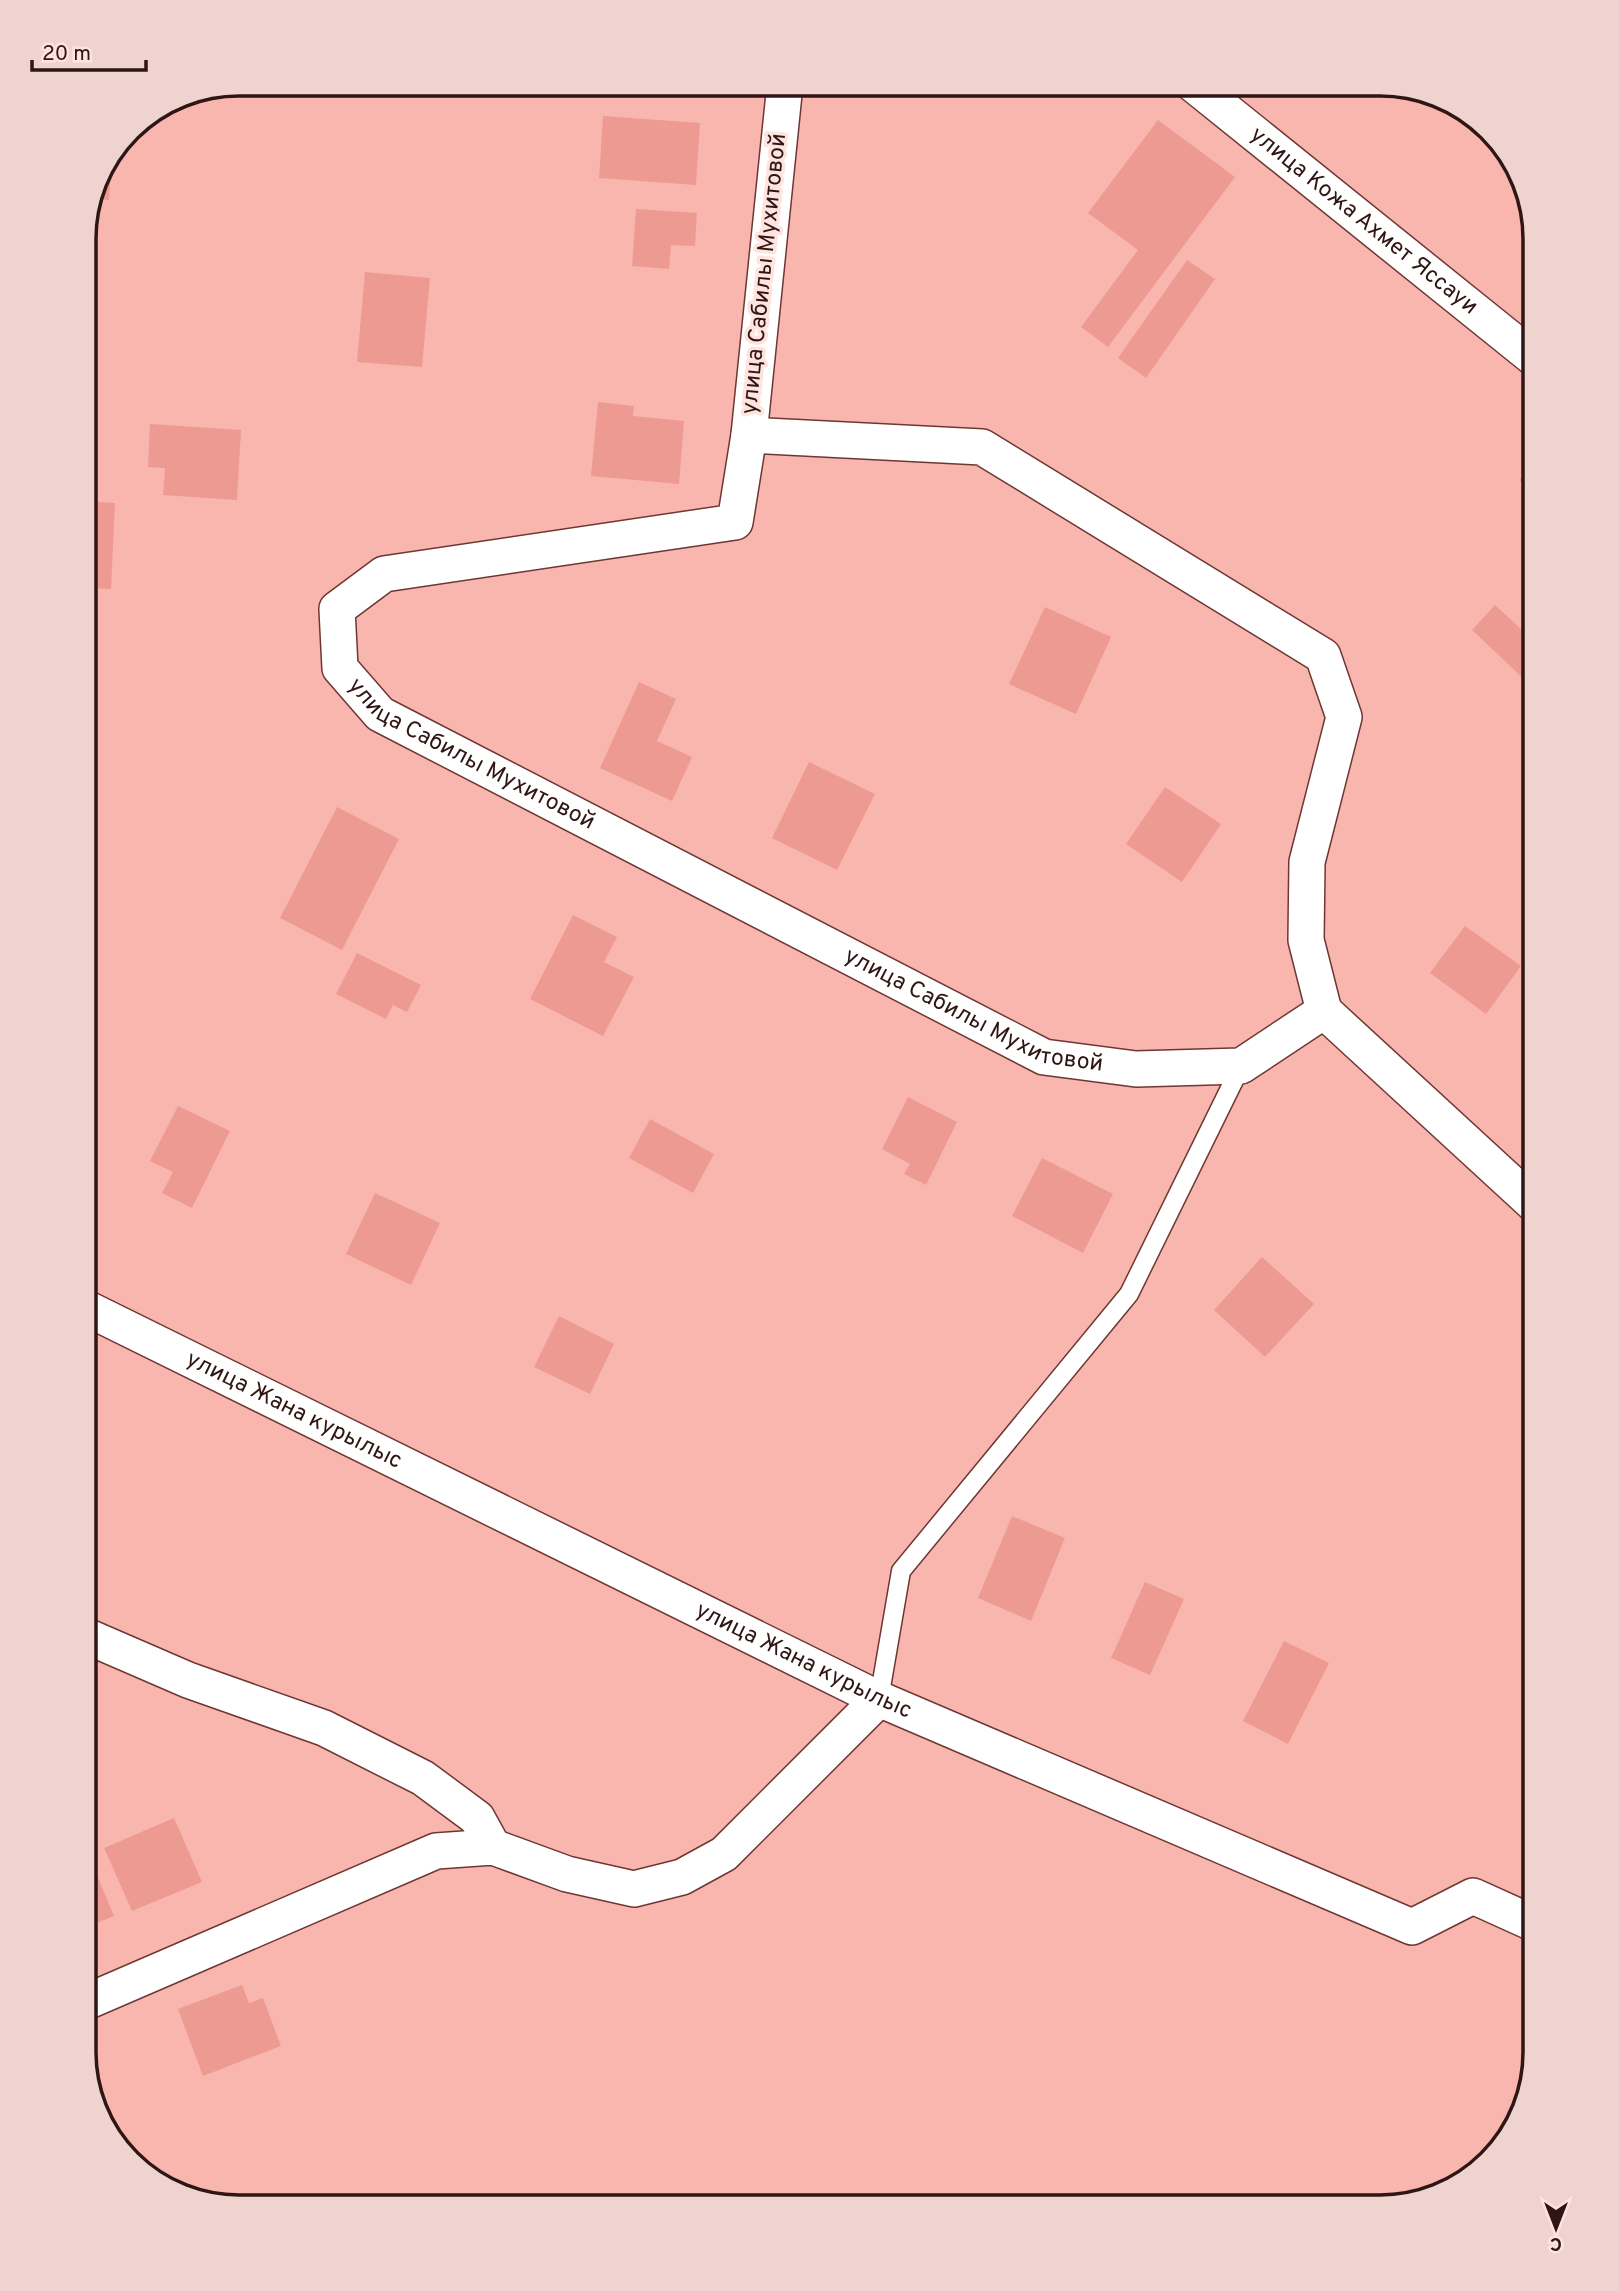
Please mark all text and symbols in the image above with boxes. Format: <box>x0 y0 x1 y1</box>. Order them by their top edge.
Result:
scale bar <box>32 28 145 72</box>
text: 20 m <box>42 41 91 68</box>
street label: улица Кожа Ахмет Яссауи <box>1244 121 1484 322</box>
street label: улица Сабилы Мухитовой <box>736 132 794 416</box>
street label: улица Сабилы Мухитовой <box>341 672 600 837</box>
street label: улица Сабилы Мухитовой <box>839 942 1105 1079</box>
street label: улица Жана курылыс <box>181 1345 407 1476</box>
street label: улица Жана курылыс <box>691 1596 916 1726</box>
north arrow <box>1521 2193 1591 2263</box>
text: С <box>1550 2231 1562 2255</box>

